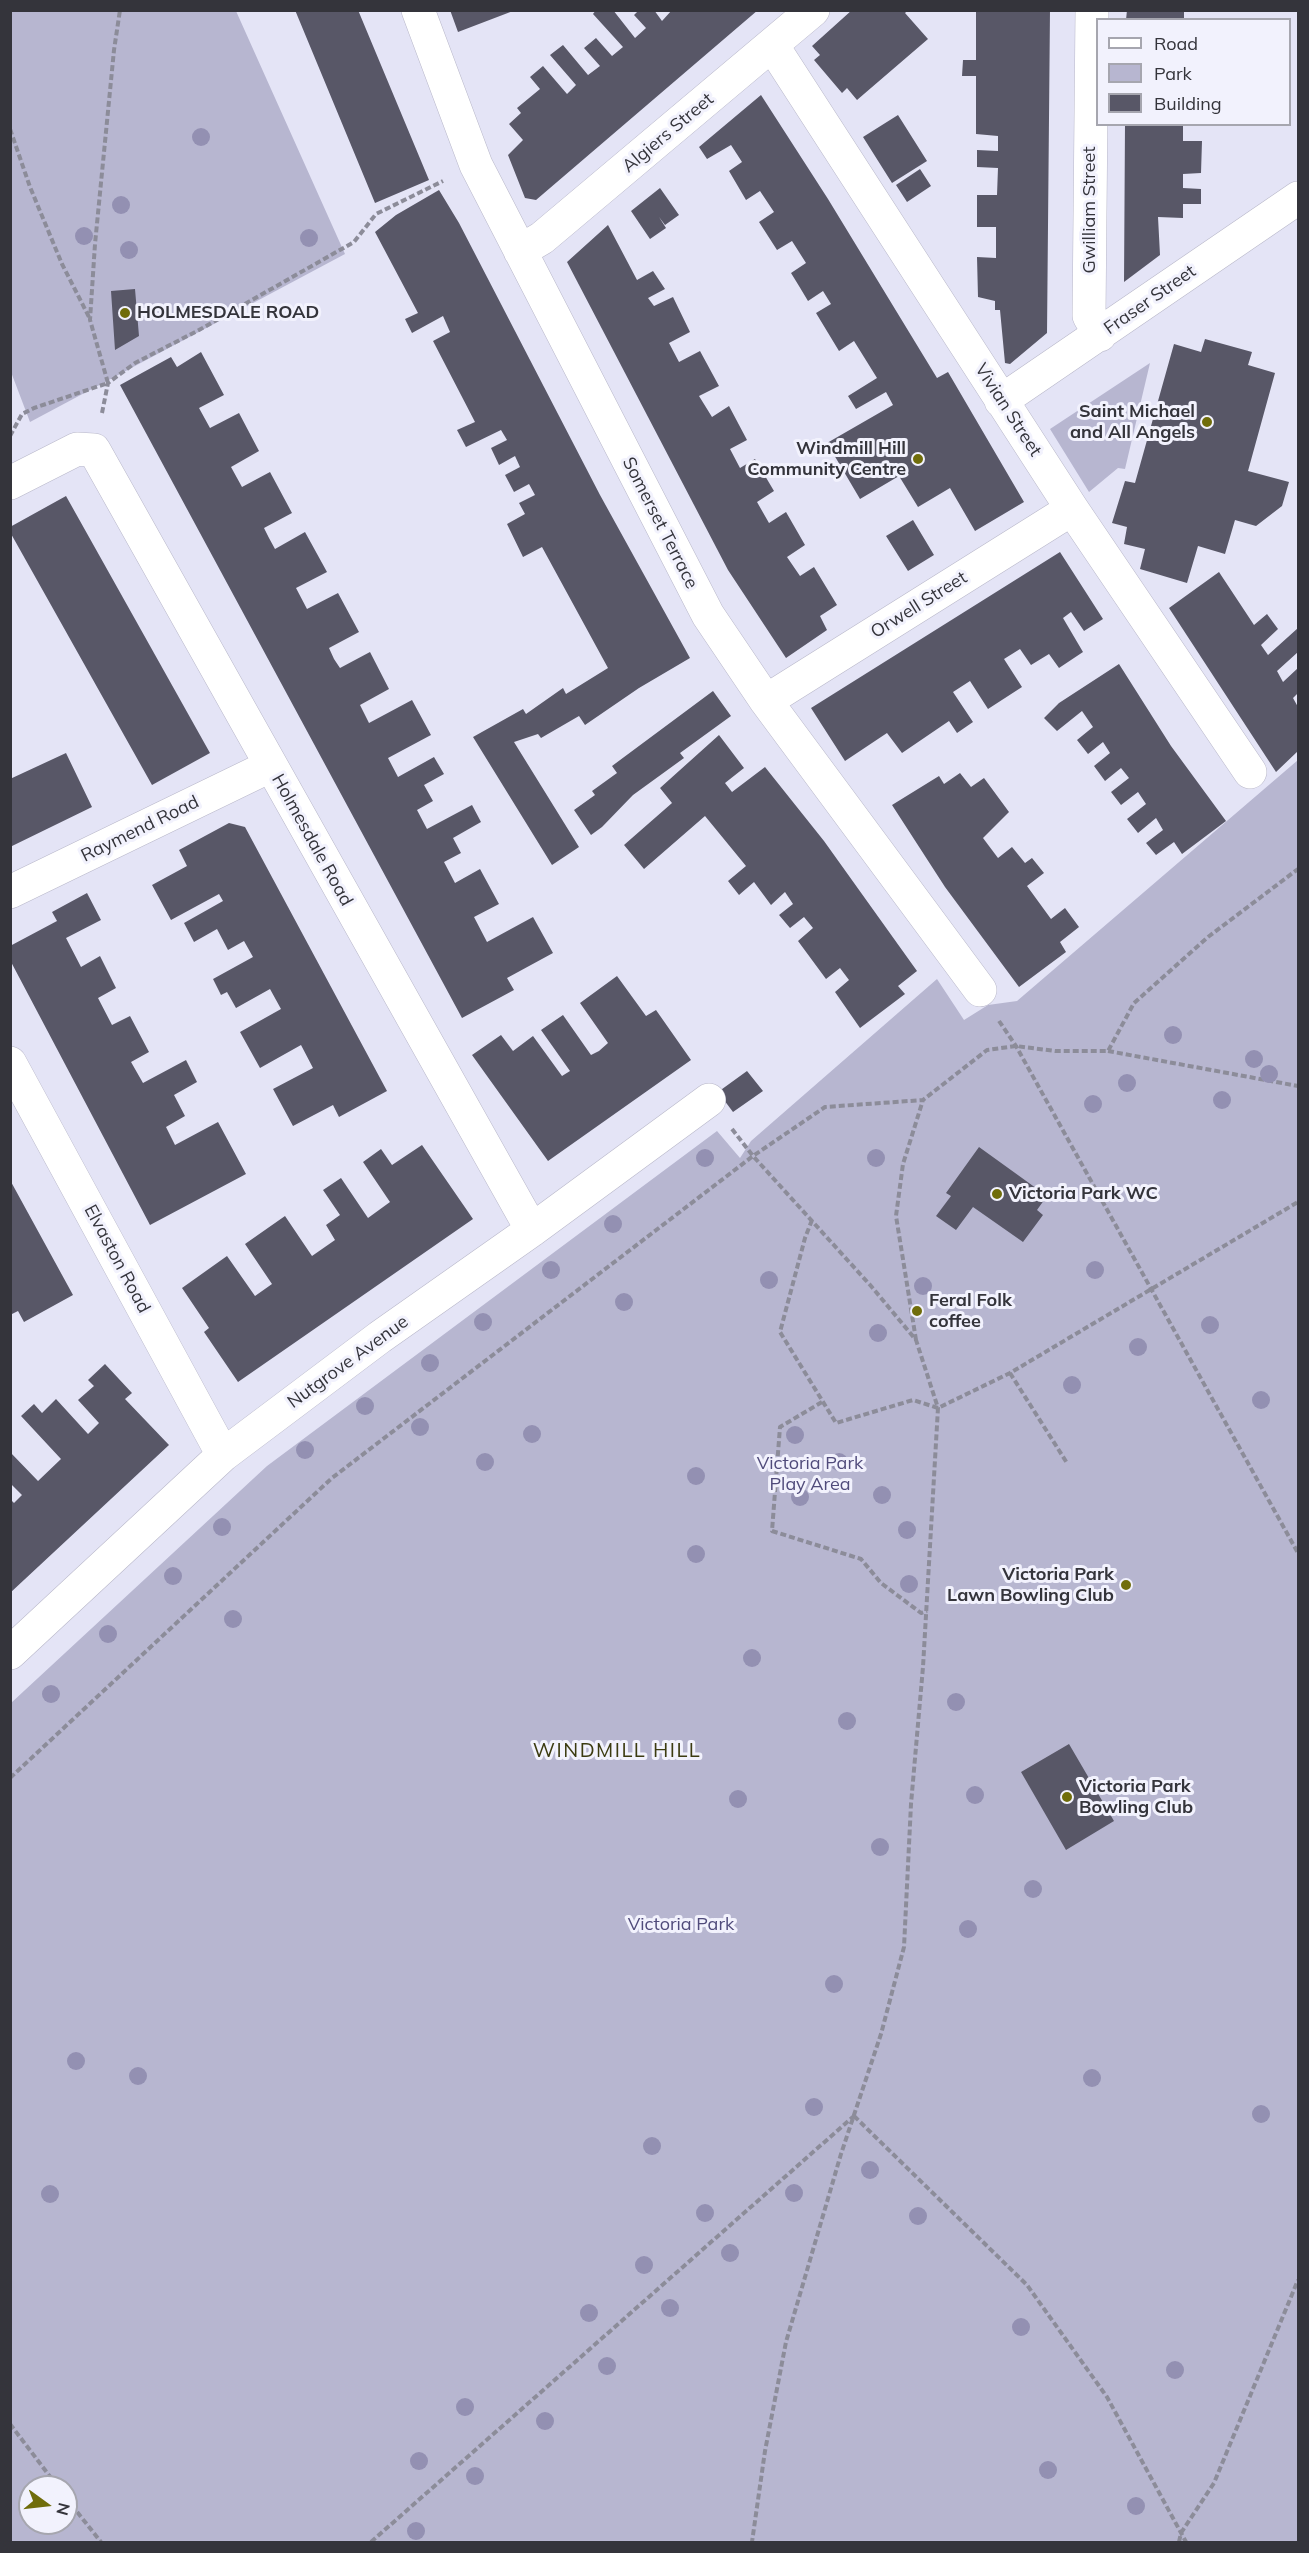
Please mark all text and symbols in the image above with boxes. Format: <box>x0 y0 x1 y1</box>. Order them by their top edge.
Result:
legend <box>1096 18 1291 126</box>
text: Road <box>1154 32 1198 55</box>
text: Park <box>1154 62 1192 85</box>
street label: Algiers Street <box>618 89 718 177</box>
text: Building <box>1154 92 1222 115</box>
street label: Gwilliam Street <box>1079 146 1101 274</box>
street label: Fraser Street <box>1100 260 1200 340</box>
place label: HOLMESDALE ROAD <box>137 302 319 324</box>
marker: HOLMESDALE ROAD <box>118 306 132 320</box>
street label: Vivian Street <box>970 359 1046 461</box>
place label: Saint Michael and All Angels <box>1070 401 1195 444</box>
marker: Saint Michael and All Angels <box>1200 415 1214 429</box>
place label: Windmill Hill Community Centre <box>747 438 906 480</box>
marker: Windmill Hill Community Centre <box>911 452 925 466</box>
street label: Somerset Terrace <box>618 454 702 592</box>
street label: Orwell Street <box>867 567 971 643</box>
street label: Holmesdale Road <box>267 770 357 910</box>
street label: Raymend Road <box>78 791 202 867</box>
place label: Victoria Park WC <box>1009 1183 1158 1205</box>
marker: Victoria Park WC <box>990 1187 1004 1201</box>
street label: Elvaston Road <box>79 1201 155 1317</box>
place label: Feral Folk coffee <box>929 1290 1012 1332</box>
marker: Feral Folk coffee <box>910 1304 924 1318</box>
street label: Nutgrove Avenue <box>283 1311 413 1413</box>
park label: Victoria Park Play Area <box>757 1453 863 1496</box>
place label: Victoria Park Lawn Bowling Club <box>947 1564 1114 1606</box>
marker: Victoria Park Lawn Bowling Club <box>1119 1578 1133 1592</box>
district label: WINDMILL HILL <box>533 1739 701 1763</box>
place label: Victoria Park Bowling Club <box>1079 1776 1193 1818</box>
marker: Victoria Park Bowling Club <box>1060 1790 1074 1804</box>
park label: Victoria Park <box>628 1914 734 1936</box>
north arrow <box>18 2475 78 2535</box>
text: N <box>52 2501 75 2518</box>

